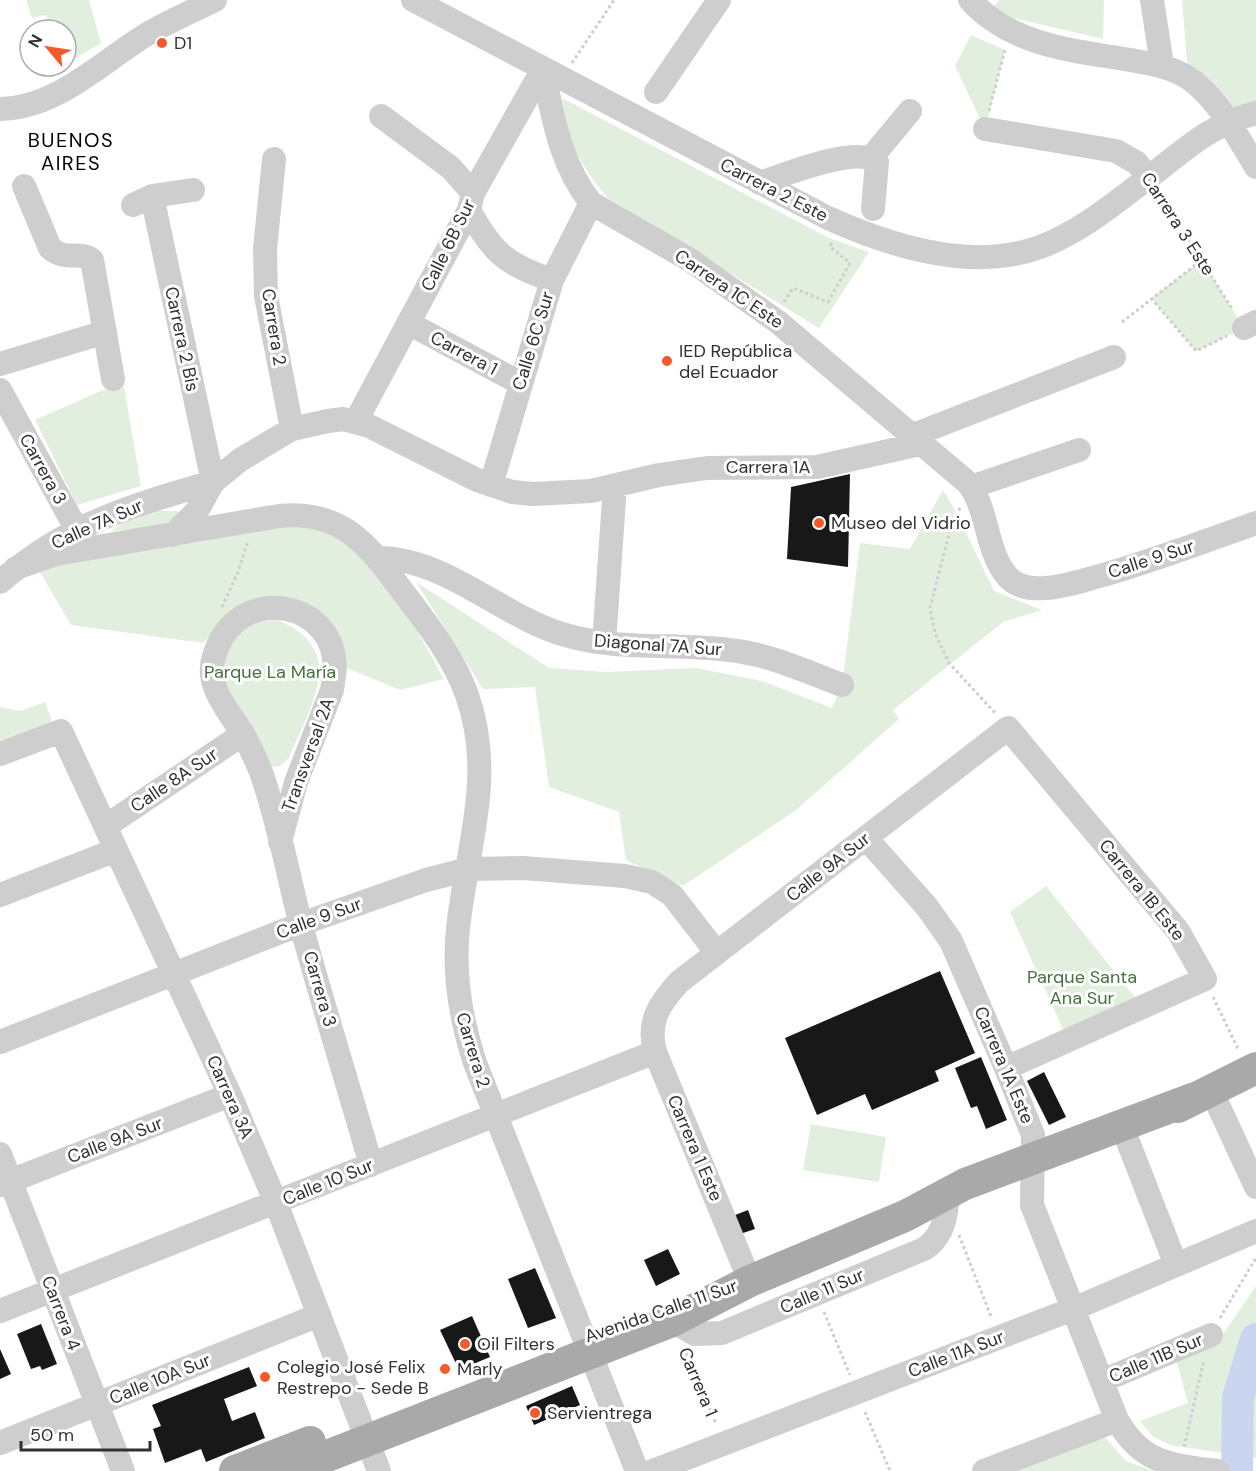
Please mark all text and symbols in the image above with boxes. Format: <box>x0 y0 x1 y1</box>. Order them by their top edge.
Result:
north arrow <box>18 18 78 78</box>
text: N <box>23 31 47 51</box>
place label: D1 <box>174 31 192 55</box>
marker: D1 <box>155 36 169 50</box>
district label: BUENOS AIRES <box>28 127 114 176</box>
street label: Carrera 2 Este <box>716 152 832 228</box>
street label: Carrera 3 Este <box>1136 168 1220 280</box>
street label: Calle 6B Sur <box>415 194 481 295</box>
street label: Carrera 1C Este <box>670 244 788 334</box>
street label: Carrera 2 Bis <box>159 284 205 394</box>
street label: Carrera 2 <box>256 287 292 367</box>
street label: Calle 6C Sur <box>507 288 560 393</box>
street label: Carrera 1 <box>426 325 502 381</box>
place label: IED República del Ecuador <box>679 339 792 384</box>
marker: IED República del Ecuador <box>660 354 674 368</box>
street label: Carrera 3 <box>14 429 72 509</box>
street label: Carrera 1A <box>726 455 810 479</box>
street label: Calle 7A Sur <box>47 493 147 555</box>
place label: Museo del Vidrio <box>831 511 971 535</box>
marker: Museo del Vidrio <box>812 516 826 530</box>
street label: Calle 9 Sur <box>1105 534 1197 584</box>
street label: Diagonal 7A Sur <box>593 629 723 661</box>
park label: Parque La María <box>204 660 336 684</box>
street label: Transversal 2A <box>276 694 340 816</box>
street label: Calle 8A Sur <box>126 742 223 818</box>
street label: Calle 9A Sur <box>781 826 875 907</box>
street label: Carrera 1B Este <box>1094 834 1190 946</box>
street label: Calle 9 Sur <box>273 891 365 945</box>
street label: Carrera 3 <box>298 948 342 1030</box>
park label: Parque Santa Ana Sur <box>1027 965 1137 1010</box>
street label: Carrera 1A Este <box>968 1003 1040 1127</box>
street label: Carrera 2 <box>450 1009 496 1091</box>
street label: Carrera 3A <box>201 1051 259 1143</box>
street label: Carrera 1 Este <box>662 1091 728 1205</box>
street label: Calle 9A Sur <box>64 1111 166 1169</box>
street label: Calle 10 Sur <box>279 1153 377 1211</box>
street label: Calle 11 Sur <box>776 1262 868 1319</box>
street label: Carrera 4 <box>36 1272 86 1354</box>
street label: Avenida Calle 11 Sur <box>581 1274 741 1348</box>
street label: Calle 11A Sur <box>904 1325 1008 1383</box>
street label: Calle 11B Sur <box>1105 1327 1207 1389</box>
place label: Oil Filters <box>477 1332 555 1356</box>
marker: Oil Filters <box>458 1337 472 1351</box>
street label: Carrera 1 <box>673 1344 723 1420</box>
street label: Calle 10A Sur <box>106 1348 214 1410</box>
place label: Colegio José Felix Restrepo - Sede B <box>277 1355 429 1400</box>
place label: Marly <box>457 1357 503 1381</box>
marker: Marly <box>438 1362 452 1376</box>
marker: Colegio José Felix Restrepo - Sede B <box>258 1370 272 1384</box>
place label: Servientrega <box>547 1401 652 1425</box>
marker: Servientrega <box>528 1406 542 1420</box>
scale bar <box>21 1414 150 1452</box>
text: 50 m <box>30 1423 74 1447</box>

